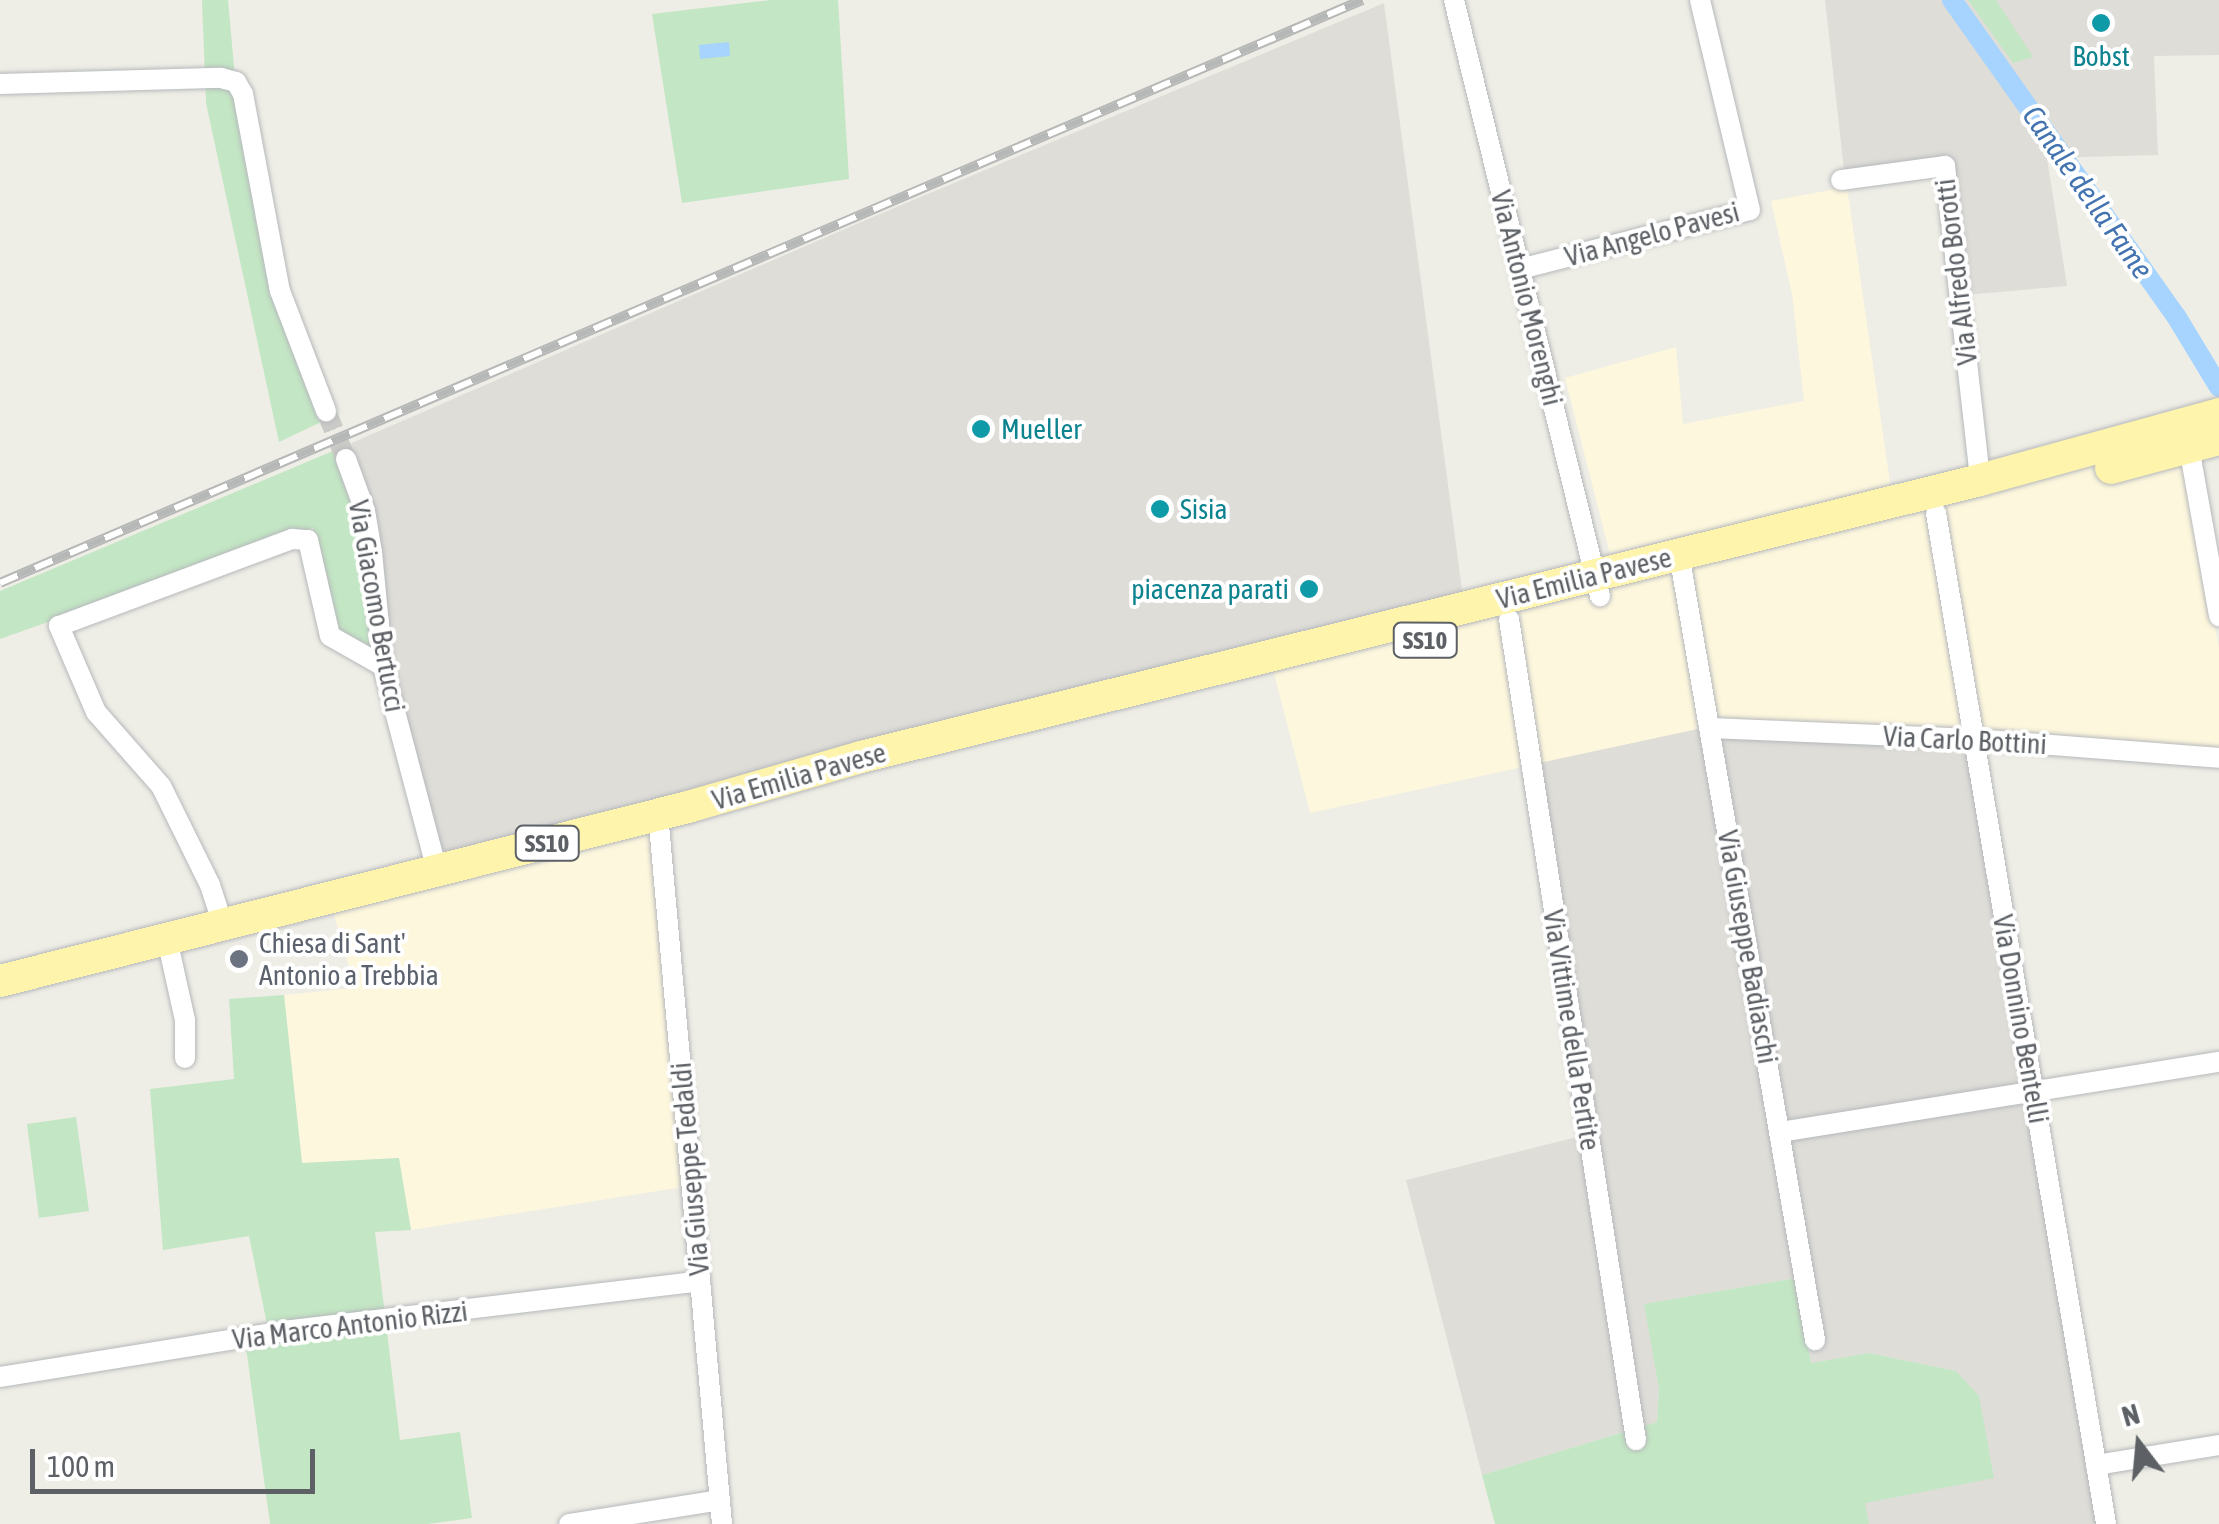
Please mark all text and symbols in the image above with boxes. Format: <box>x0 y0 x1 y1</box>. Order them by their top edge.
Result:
marker: Bobst <box>2090 12 2112 34</box>
place label: Bobst <box>2072 39 2130 73</box>
water label: Canale della Fame <box>2015 98 2161 286</box>
street label: Via Alfredo Borotti <box>1928 177 1984 367</box>
street label: Via Antonio Morenghi <box>1484 187 1570 409</box>
street label: Via Angelo Pavesi <box>1561 195 1743 273</box>
place label: Mueller <box>1001 412 1082 446</box>
marker: Mueller <box>970 418 992 440</box>
place label: Sisia <box>1180 492 1228 526</box>
street label: Via Giacomo Bertucci <box>342 497 412 715</box>
marker: Sisia <box>1149 498 1171 520</box>
street label: Via Emilia Pavese <box>1493 540 1675 616</box>
place label: piacenza parati <box>1131 572 1289 606</box>
marker: piacenza parati <box>1298 578 1320 600</box>
road number: SS10 <box>1392 620 1458 660</box>
street label: Via Carlo Bottini <box>1882 719 2048 761</box>
street label: Via Emilia Pavese <box>708 735 890 817</box>
road number: SS10 <box>514 823 580 863</box>
street label: Via Giuseppe Badiaschi <box>1711 827 1785 1067</box>
street label: Via Vittime della Pertite <box>1536 907 1608 1153</box>
street label: Via Donnino Bentelli <box>1986 912 2056 1126</box>
place label: Chiesa di Sant' Antonio a Trebbia <box>259 926 439 992</box>
marker: Chiesa di Sant' Antonio a Trebbia <box>228 948 250 970</box>
street label: Via Giuseppe Tedaldi <box>664 1061 716 1277</box>
street label: Via Marco Antonio Rizzi <box>230 1294 470 1356</box>
north arrow <box>2089 1394 2189 1494</box>
text: N <box>2118 1398 2143 1433</box>
scale bar <box>35 1429 320 1491</box>
text: 100 m <box>47 1449 115 1483</box>

